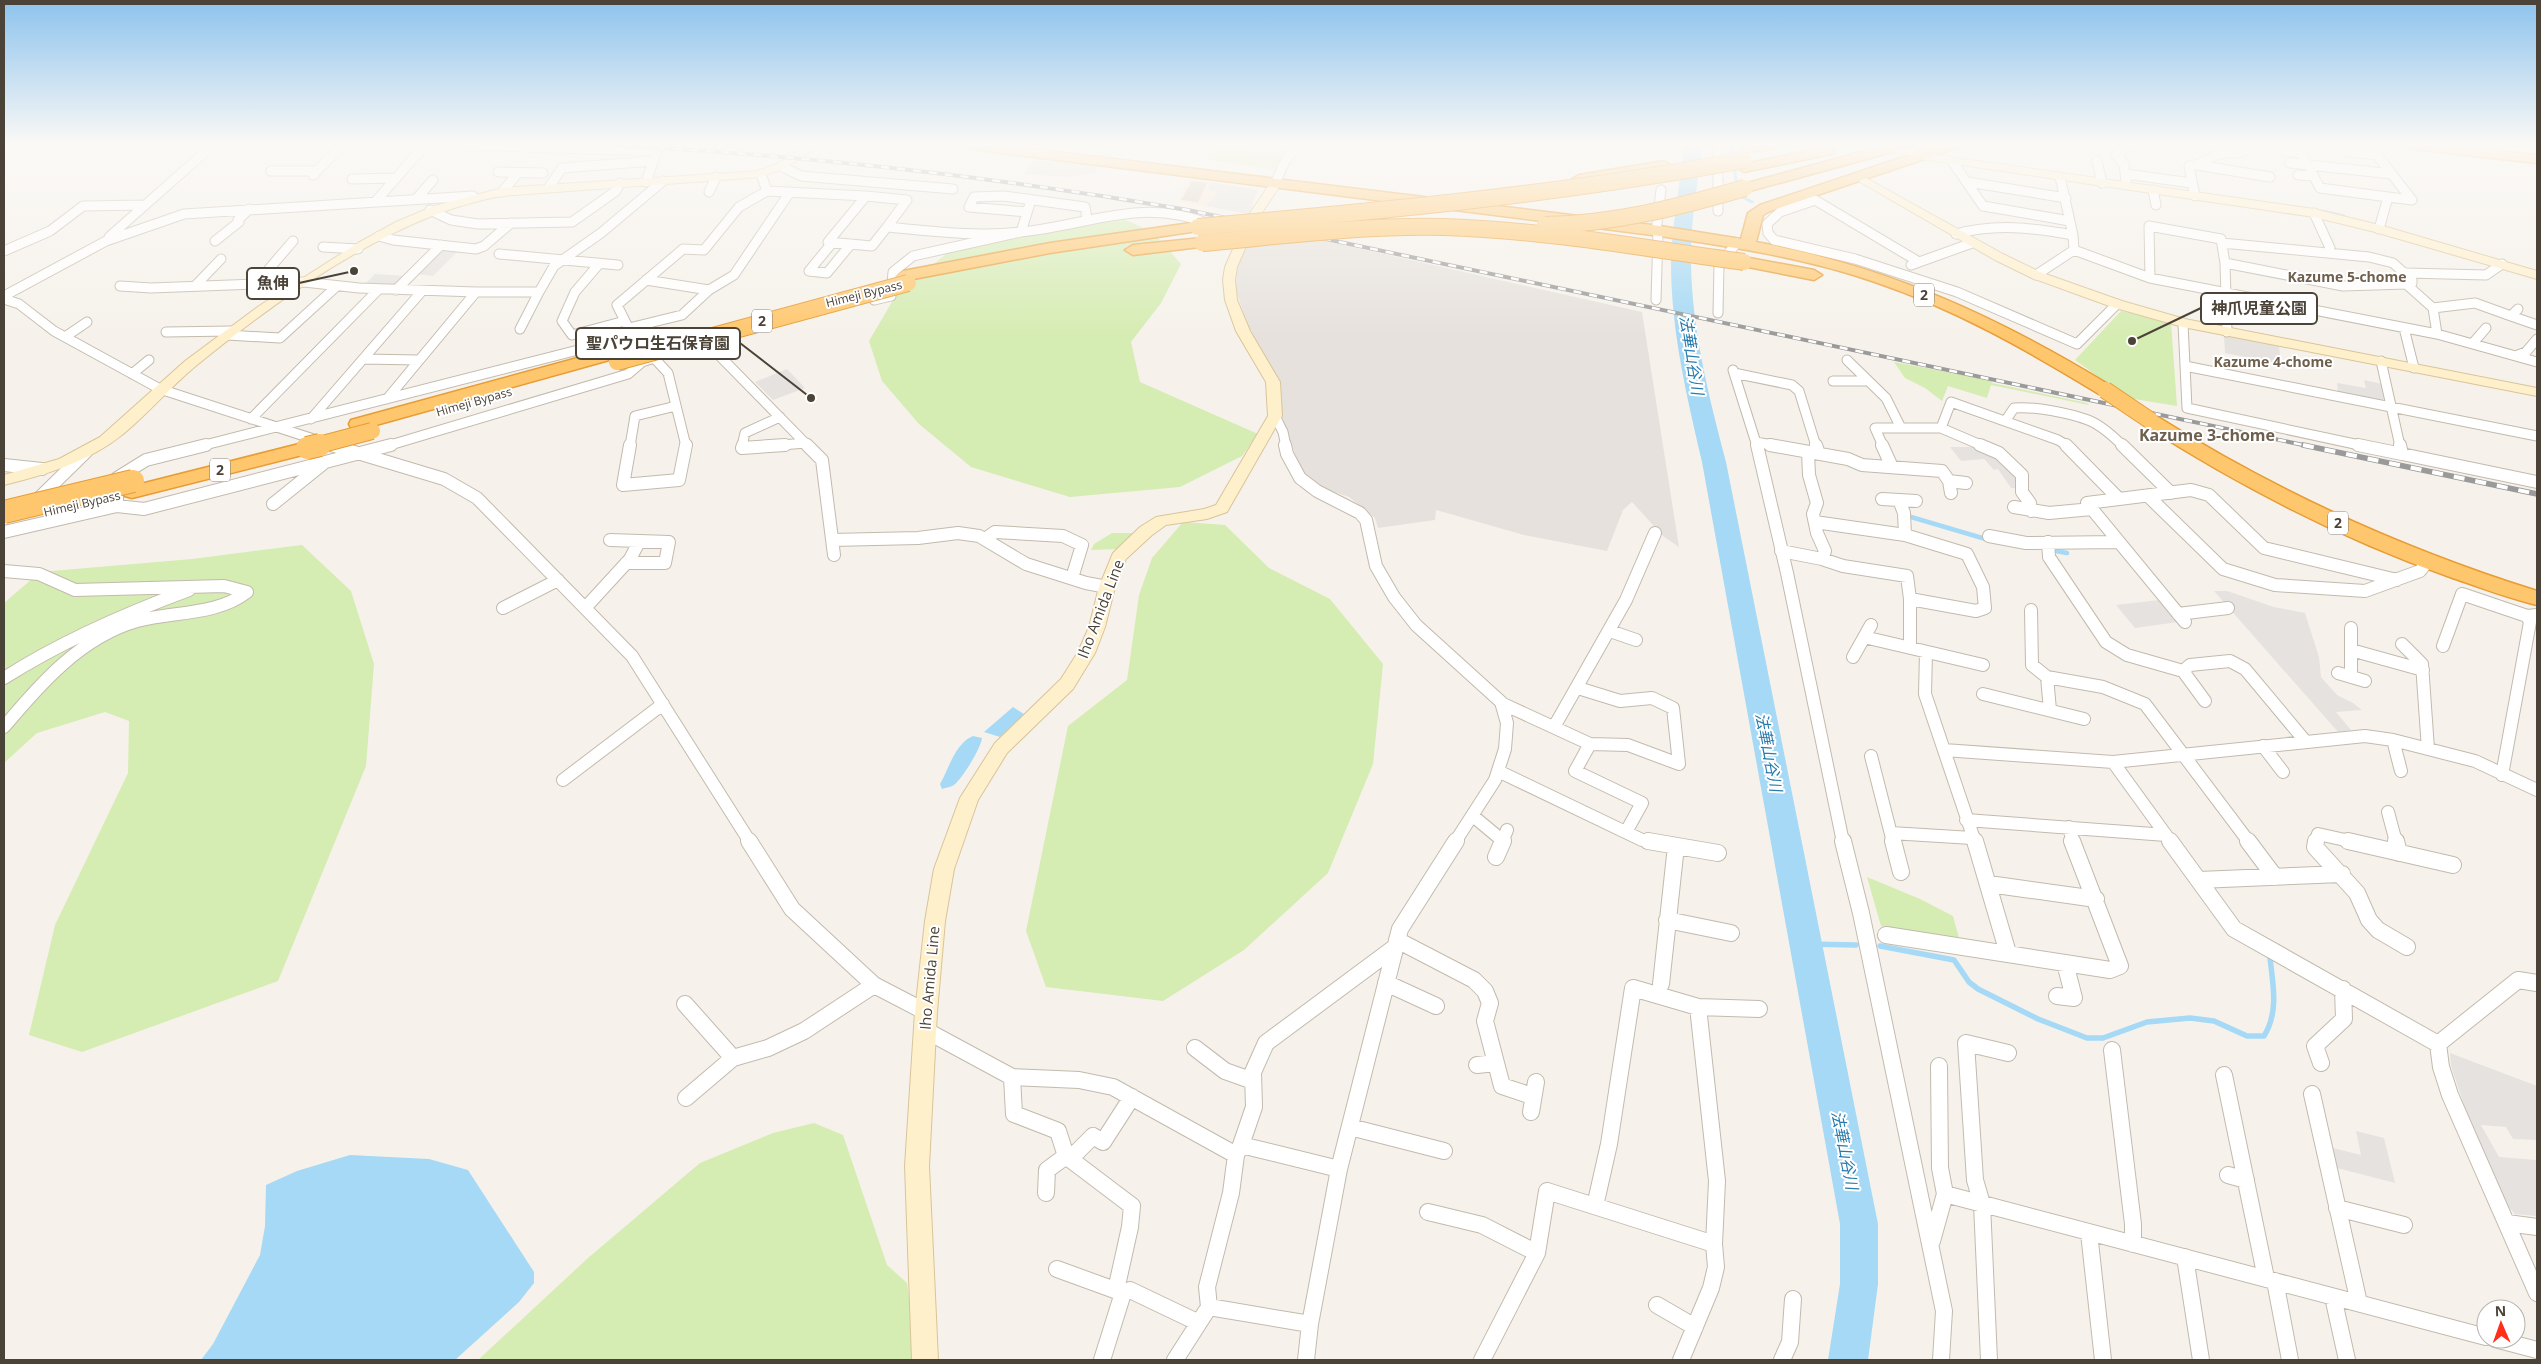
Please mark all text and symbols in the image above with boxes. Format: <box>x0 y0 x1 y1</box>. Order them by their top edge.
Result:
district label: Kazume 5-chome <box>2287 267 2407 286</box>
callout: 魚伸 <box>247 268 299 299</box>
text: 魚伸 <box>257 272 289 294</box>
street label: Himeji Bypass <box>824 276 904 311</box>
road number: 2 <box>1914 284 1934 306</box>
callout: 神爪児童公園 <box>2201 293 2317 324</box>
text: 神爪児童公園 <box>2211 297 2307 319</box>
road number: 2 <box>752 310 772 332</box>
water label: 法華山谷川 <box>1675 314 1709 398</box>
callout: 聖パウロ生石保育園 <box>576 328 740 359</box>
text: 聖パウロ生石保育園 <box>586 332 730 354</box>
district label: Kazume 4-chome <box>2213 352 2333 371</box>
street label: Himeji Bypass <box>434 383 514 420</box>
district label: Kazume 3-chome <box>2139 424 2275 446</box>
road number: 2 <box>210 458 230 482</box>
street label: Himeji Bypass <box>42 486 122 521</box>
road number: 2 <box>2328 512 2348 534</box>
street label: Iho Amida Line <box>1072 556 1128 661</box>
water label: 法華山谷川 <box>1751 711 1788 795</box>
street label: Iho Amida Line <box>915 925 944 1031</box>
water label: 法華山谷川 <box>1827 1109 1864 1193</box>
north arrow <box>2476 1299 2526 1349</box>
text: N <box>2495 1301 2507 1320</box>

